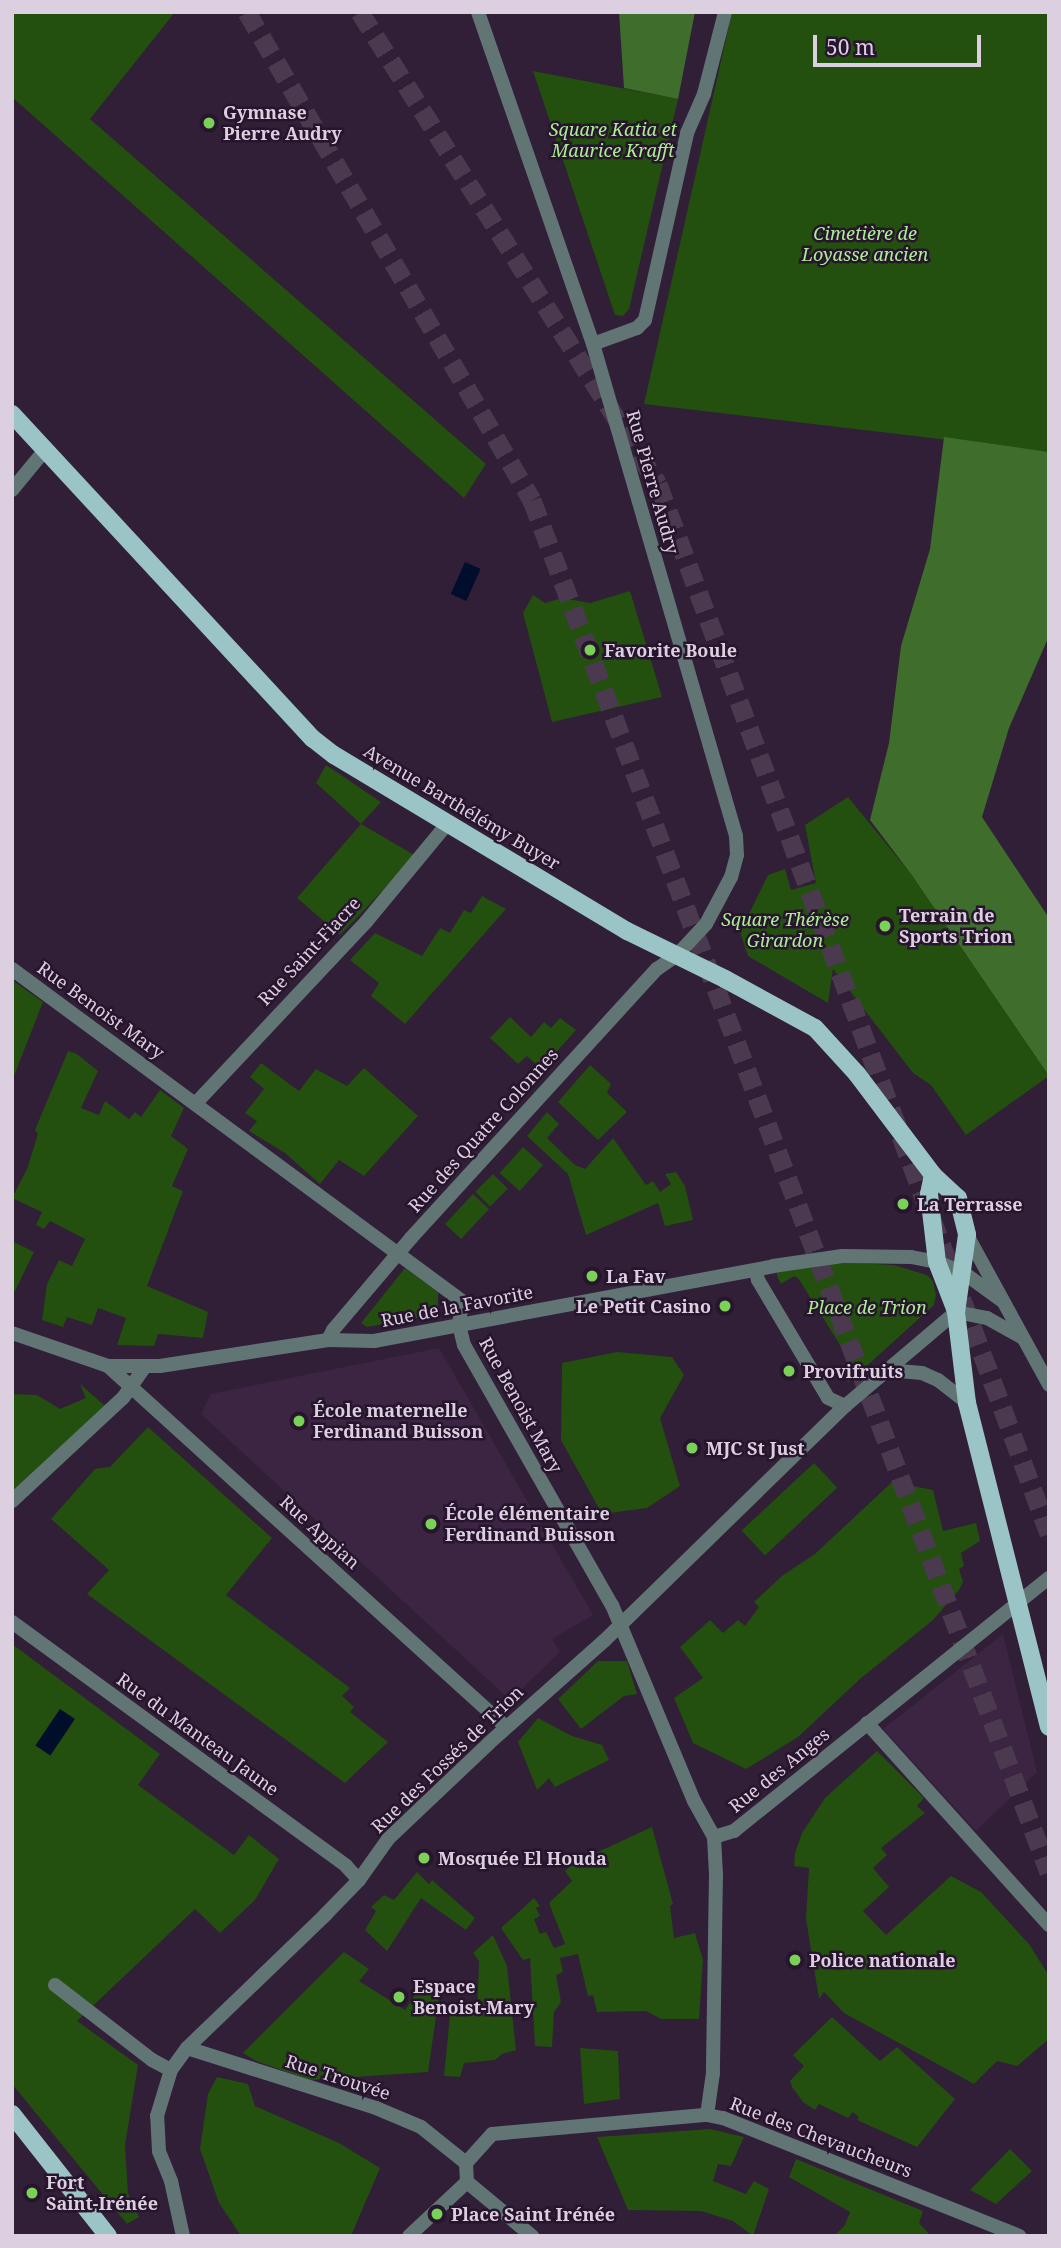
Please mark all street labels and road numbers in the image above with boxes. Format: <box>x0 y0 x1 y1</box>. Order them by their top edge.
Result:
street label: Rue Pierre Audry <box>622 408 684 556</box>
street label: Avenue Barthélémy Buyer <box>360 740 564 874</box>
street label: Rue Saint-Fiacre <box>253 892 365 1010</box>
street label: Rue Benoist Mary <box>33 957 169 1063</box>
street label: Rue des Quatre Colonnes <box>404 1043 562 1217</box>
street label: Rue de la Favorite <box>379 1281 535 1331</box>
street label: Rue Benoist Mary <box>475 1334 567 1476</box>
street label: Rue Appian <box>276 1491 364 1573</box>
street label: Rue du Manteau Jaune <box>113 1668 283 1800</box>
street label: Rue des Fossés de Trion <box>367 1681 527 1837</box>
street label: Rue des Anges <box>725 1723 833 1817</box>
street label: Rue Trouvée <box>283 2050 393 2104</box>
street label: Rue des Chevaucheurs <box>727 2092 915 2182</box>

